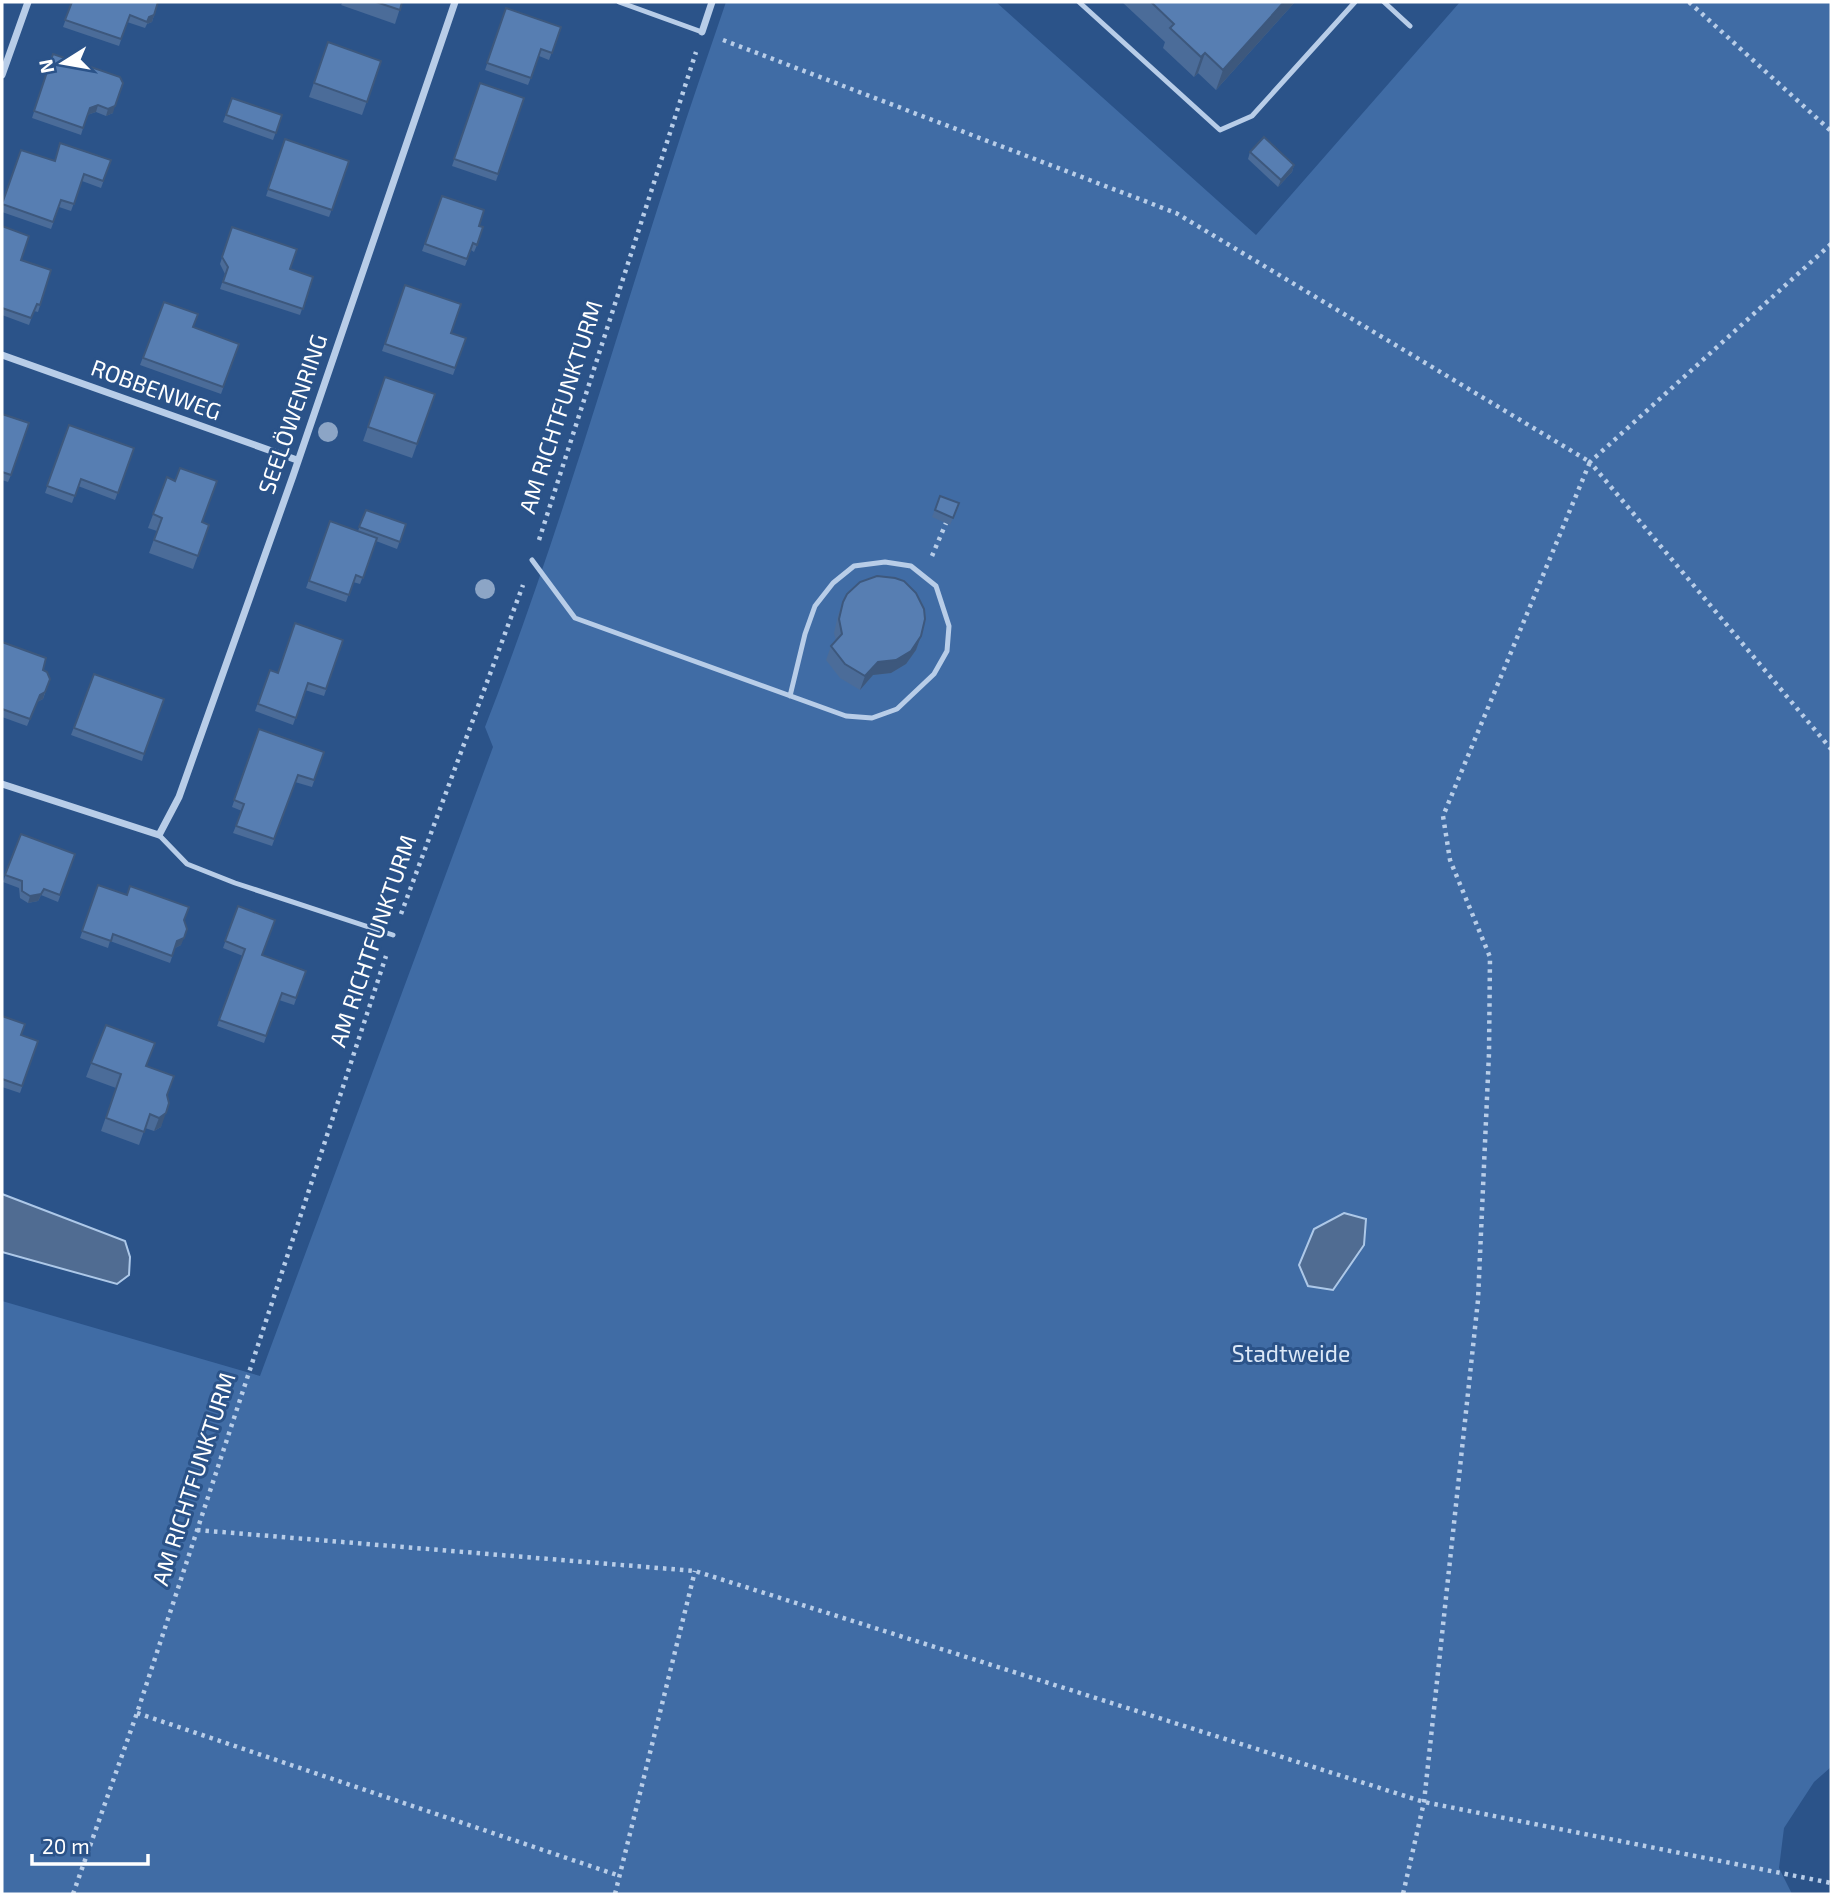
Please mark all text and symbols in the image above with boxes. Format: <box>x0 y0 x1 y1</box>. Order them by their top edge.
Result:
north arrow <box>28 28 98 98</box>
text: N <box>33 57 58 75</box>
street label: AM RICHTFUNKTURM <box>512 297 608 517</box>
street label: SEELÖWENRING <box>252 330 333 497</box>
street label: ROBBENWEG <box>88 353 225 426</box>
street label: AM RICHTFUNKTURM <box>323 831 421 1050</box>
park label: Stadtweide <box>1232 1339 1350 1367</box>
street label: AM RICHTFUNKTURM <box>145 1369 241 1589</box>
scale bar <box>32 1822 147 1866</box>
text: 20 m <box>42 1833 90 1858</box>

